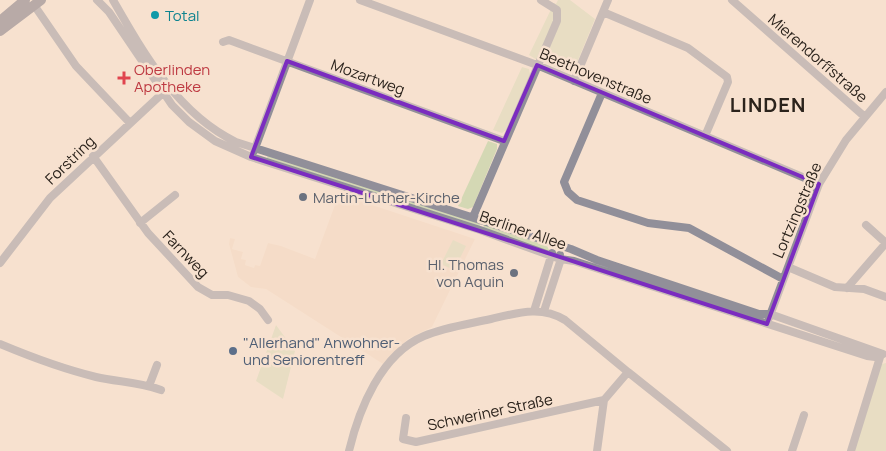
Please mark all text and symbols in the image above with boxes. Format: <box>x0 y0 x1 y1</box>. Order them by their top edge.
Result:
place label: Total <box>165 5 199 26</box>
marker: Total <box>149 9 161 21</box>
street label: Mierendorffstraße <box>764 9 872 107</box>
street label: Beethovenstraße <box>537 43 656 109</box>
street label: Mozartweg <box>328 54 408 100</box>
place label: Oberlinden Apotheke <box>134 59 210 97</box>
marker: Oberlinden Apotheke <box>118 72 130 84</box>
district label: LINDEN <box>730 91 806 118</box>
street label: Forstring <box>40 131 100 189</box>
street label: Lortzingstraße <box>767 159 827 261</box>
place label: Martin-Luther-Kirche <box>313 187 460 208</box>
marker: Martin-Luther-Kirche <box>297 191 309 203</box>
street label: Berliner Allee <box>477 205 569 255</box>
street label: Farnweg <box>158 226 214 282</box>
place label: Hl. Thomas von Aquin <box>428 254 504 292</box>
marker: Hl. Thomas von Aquin <box>508 267 520 279</box>
place label: "Allerhand" Anwohner- und Seniorentreff <box>243 332 400 370</box>
marker: "Allerhand" Anwohner- und Seniorentreff <box>227 345 239 357</box>
street label: Schweriner Straße <box>425 388 555 436</box>

